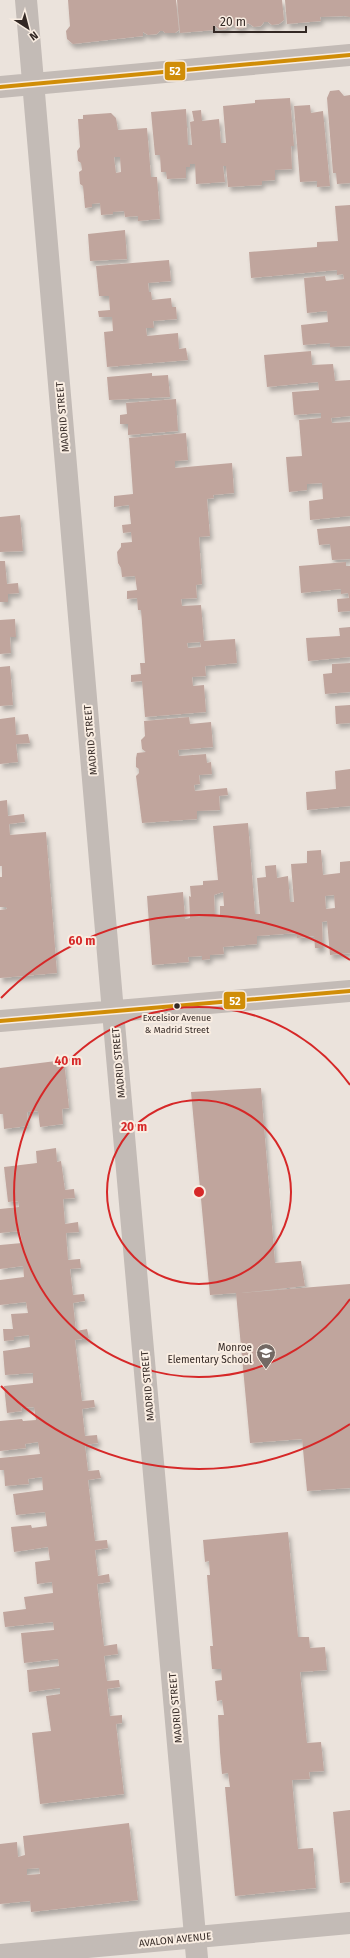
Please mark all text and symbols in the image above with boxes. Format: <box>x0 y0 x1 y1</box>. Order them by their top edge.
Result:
north arrow <box>8 8 48 48</box>
scale bar <box>214 8 306 34</box>
text: 20 m <box>220 15 246 29</box>
text: N <box>27 28 40 43</box>
line badge: 52 <box>164 61 186 81</box>
text: 52 <box>169 65 181 78</box>
street label: MADRID STREET <box>54 381 72 452</box>
street label: MADRID STREET <box>82 704 100 775</box>
text: 60 m <box>69 934 95 948</box>
line badge: 52 <box>223 991 246 1010</box>
text: 52 <box>229 995 241 1008</box>
marker: Excelsior Avenue & Madrid Street <box>172 1001 182 1011</box>
place label: Excelsior Avenue & Madrid Street <box>143 1013 211 1035</box>
street label: MADRID STREET <box>110 1027 128 1098</box>
text: 40 m <box>55 1054 81 1068</box>
text: 20 m <box>121 1120 147 1134</box>
centre of rings <box>192 1185 206 1199</box>
place label: Monroe Elementary School <box>167 1342 252 1366</box>
school or university icon: Monroe Elementary School <box>255 1342 277 1370</box>
street label: MADRID STREET <box>139 1350 157 1421</box>
street label: MADRID STREET <box>167 1672 185 1743</box>
street label: AVALON AVENUE <box>138 1930 212 1950</box>

